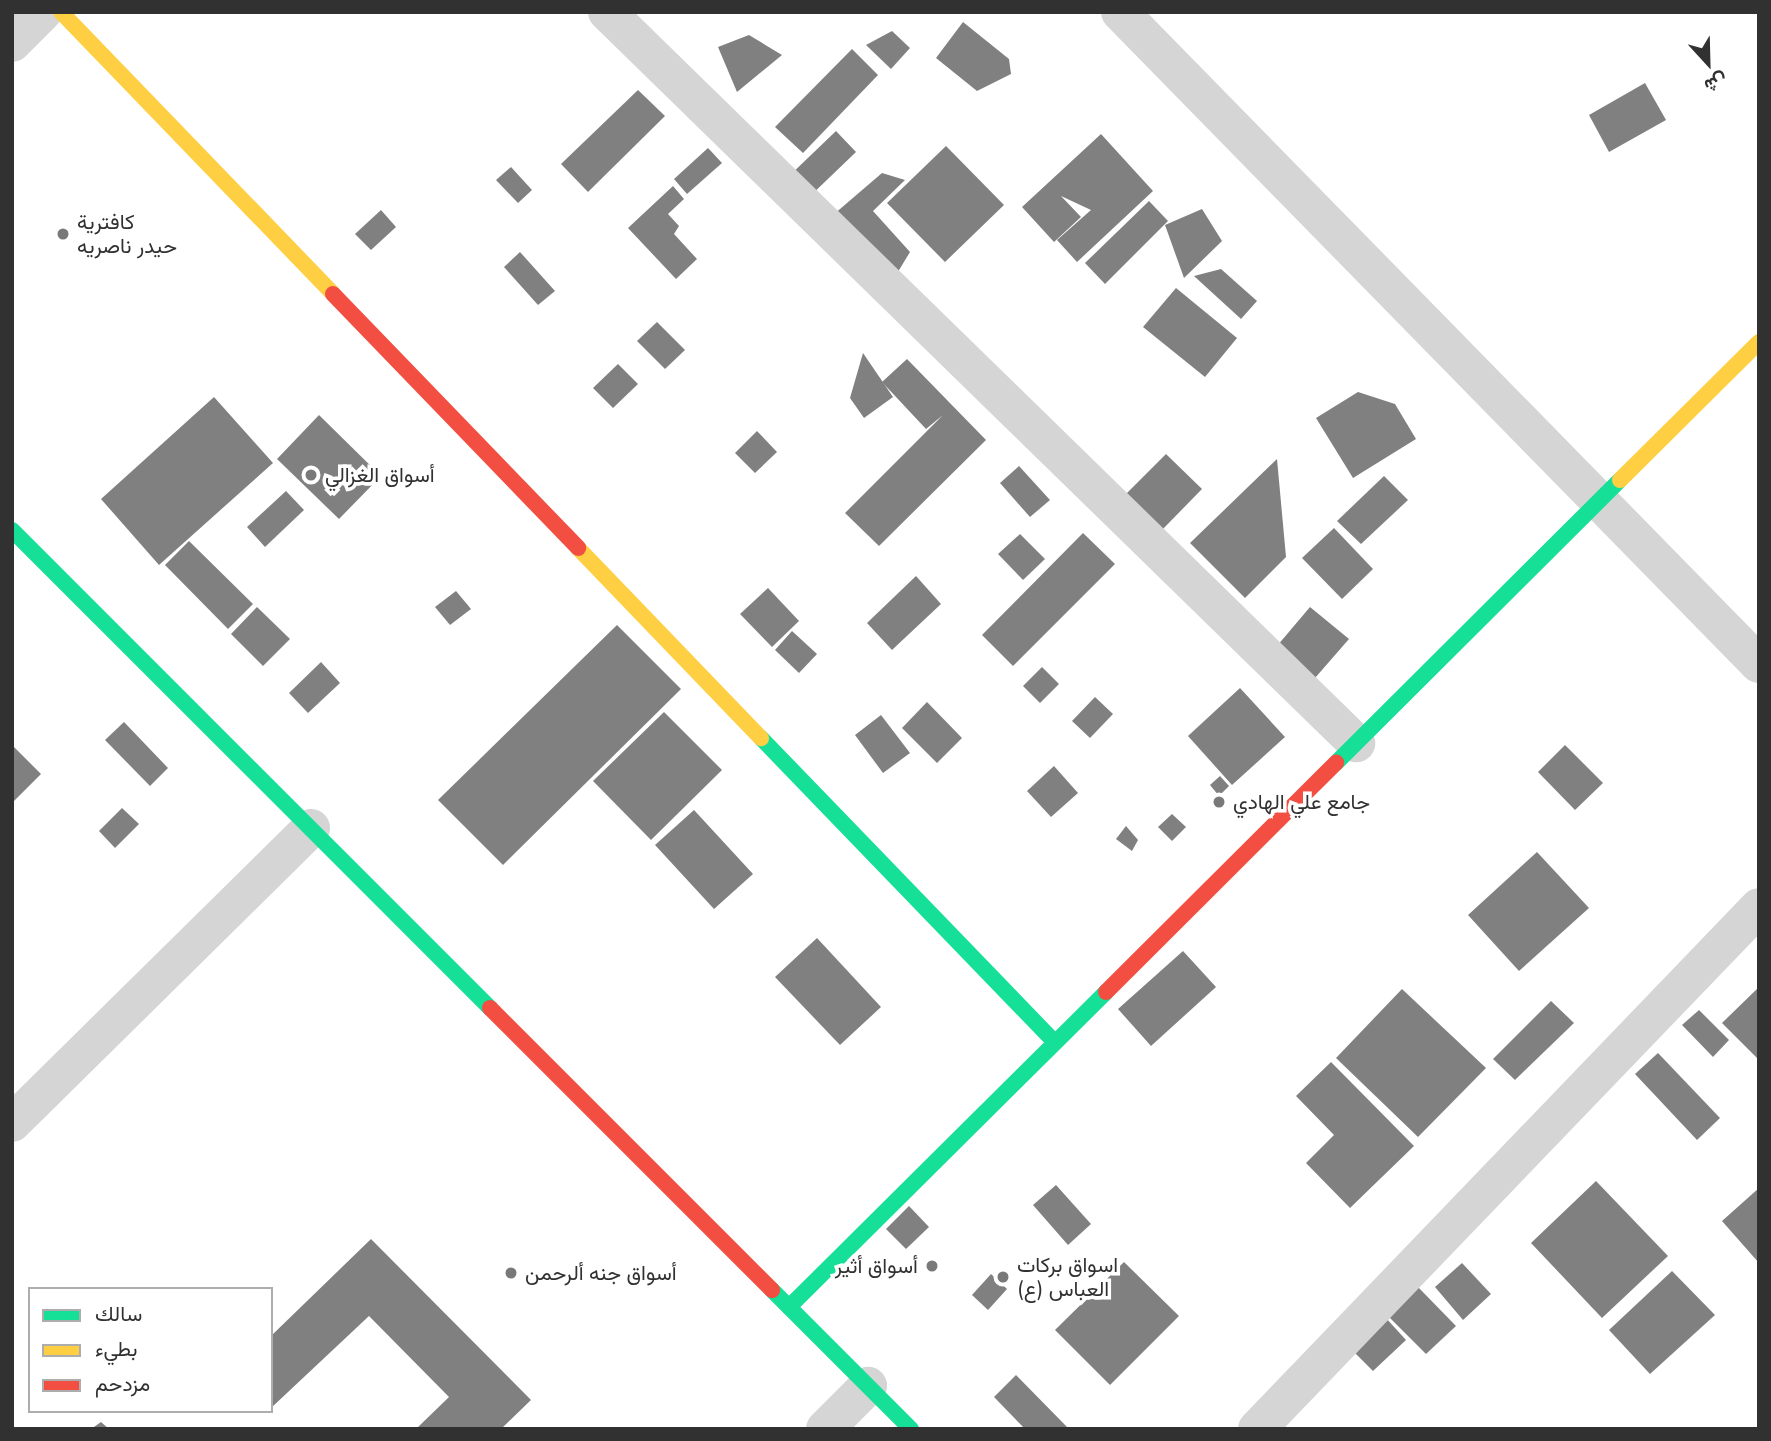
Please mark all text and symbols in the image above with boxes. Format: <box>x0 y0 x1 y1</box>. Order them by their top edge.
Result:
north arrow <box>1673 28 1743 98</box>
text: ش <box>1700 66 1731 99</box>
place label: كافترية حيدر ناصريه <box>77 209 177 259</box>
marker: كافترية حيدر ناصريه <box>55 226 71 242</box>
place label: أسواق الغزالي <box>325 462 435 488</box>
marker: أسواق الغزالي <box>303 467 319 483</box>
place label: جامع علي الهادي <box>1233 789 1370 815</box>
marker: جامع علي الهادي <box>1211 794 1227 810</box>
place label: اسواق بركات العباس (ع) <box>1017 1252 1118 1302</box>
place label: أسواق أثير <box>835 1253 918 1279</box>
marker: أسواق أثير <box>924 1258 940 1274</box>
place label: أسواق جنه ألرحمن <box>525 1260 677 1286</box>
marker: أسواق جنه ألرحمن <box>503 1265 519 1281</box>
marker: اسواق بركات العباس (ع) <box>995 1269 1011 1285</box>
legend <box>28 1287 273 1413</box>
text: سالك <box>95 1300 142 1328</box>
text: بطيء <box>95 1335 138 1363</box>
text: مزدحم <box>95 1370 150 1398</box>

